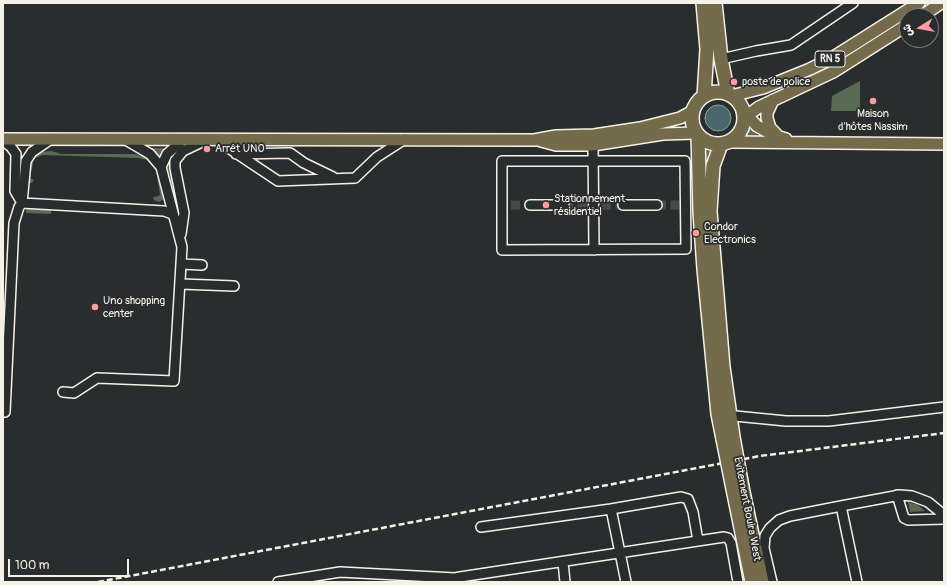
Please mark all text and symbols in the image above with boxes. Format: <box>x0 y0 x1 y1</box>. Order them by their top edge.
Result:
north arrow <box>899 8 939 48</box>
text: ش <box>900 23 915 37</box>
road number: RN 5 <box>815 51 845 67</box>
place label: poste de police <box>742 75 810 89</box>
marker: poste de police <box>729 77 739 87</box>
marker: Maison d'hôtes Nassim <box>868 96 878 106</box>
place label: Maison d'hôtes Nassim <box>838 107 908 133</box>
place label: Arrêt UNO <box>215 142 264 156</box>
marker: Arrêt UNO <box>202 144 212 154</box>
place label: Stationnement résidentiel <box>554 192 625 218</box>
marker: Stationnement résidentiel <box>541 200 551 210</box>
place label: Condor Electronics <box>704 220 756 246</box>
marker: Condor Electronics <box>691 228 701 238</box>
place label: Uno shopping center <box>103 294 165 320</box>
marker: Uno shopping center <box>90 302 100 312</box>
street label: Evitement Bouira West <box>730 456 764 562</box>
scale bar <box>10 551 131 577</box>
text: 100 m <box>15 558 49 573</box>

